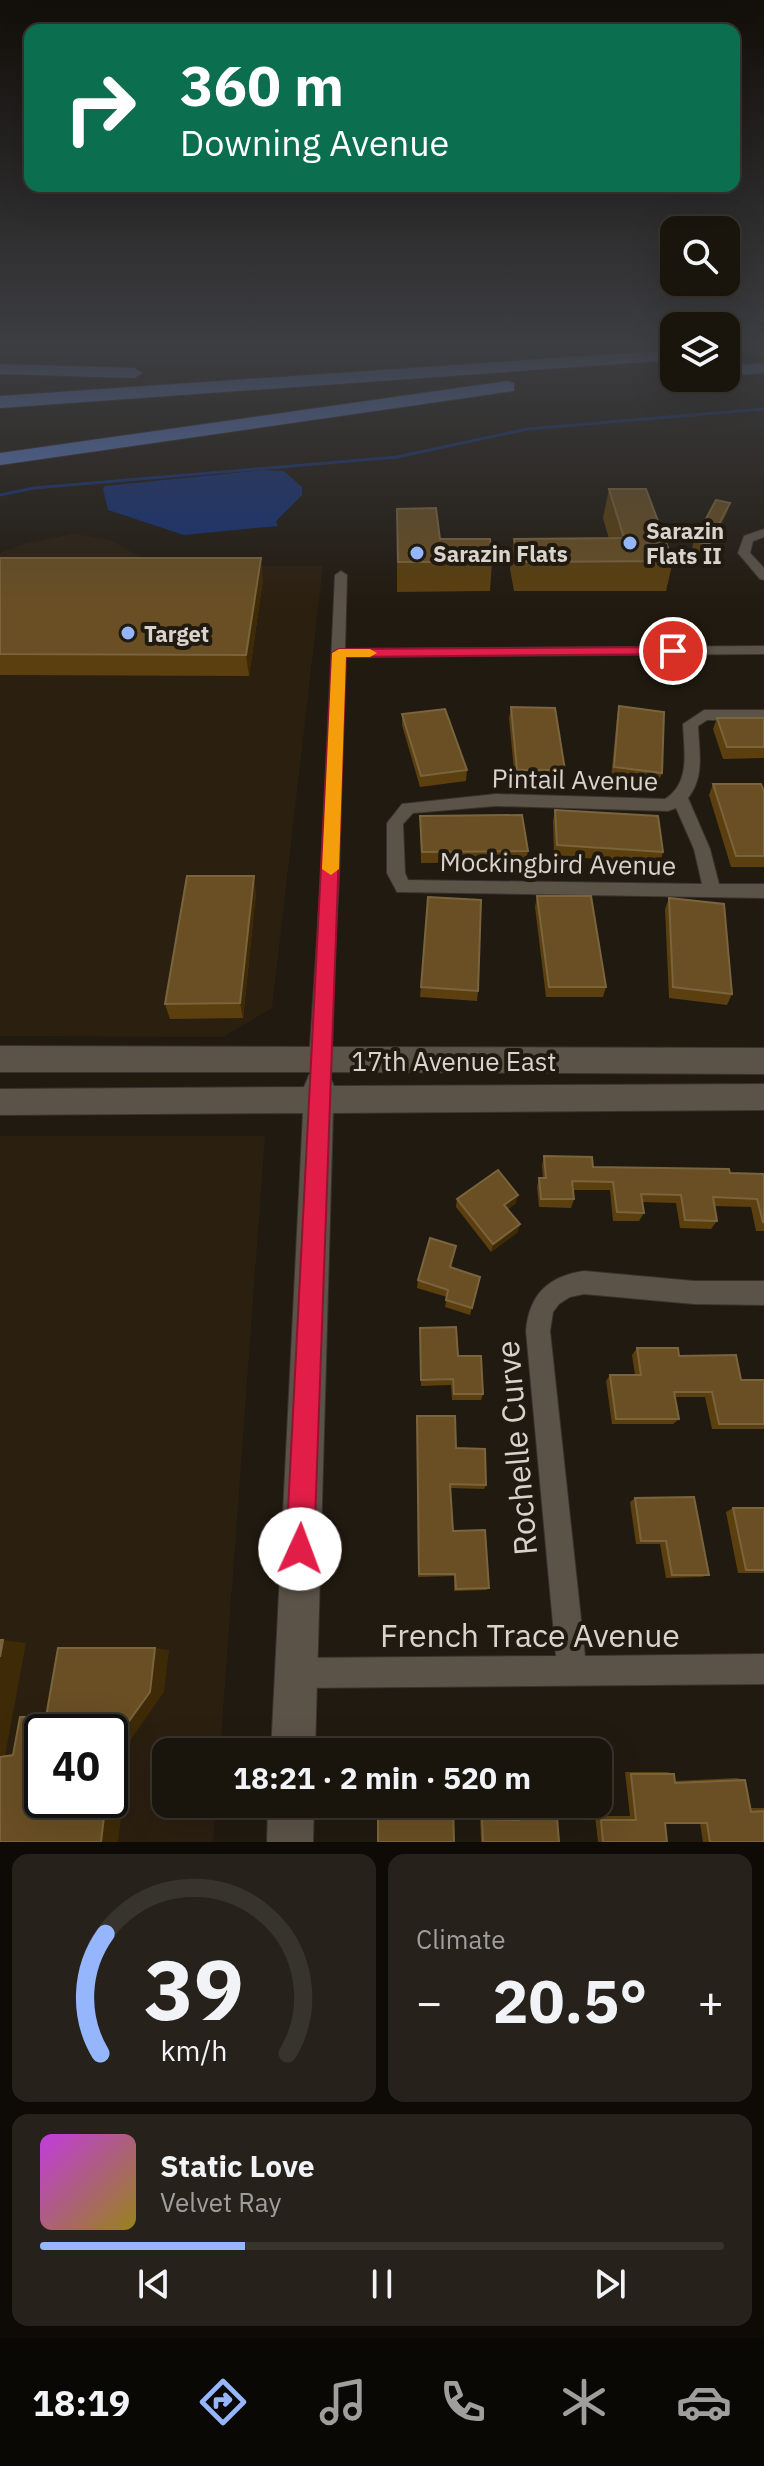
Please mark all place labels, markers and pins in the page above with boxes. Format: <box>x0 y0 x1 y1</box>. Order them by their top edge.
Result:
place label: Sarazin Flats II <box>646 516 724 570</box>
marker: Sarazin Flats II <box>621 534 639 552</box>
place label: Sarazin Flats <box>433 539 568 568</box>
marker: Sarazin Flats <box>408 544 426 562</box>
pin <box>639 617 707 685</box>
place label: Target <box>144 619 209 648</box>
marker: Target <box>119 624 137 642</box>

